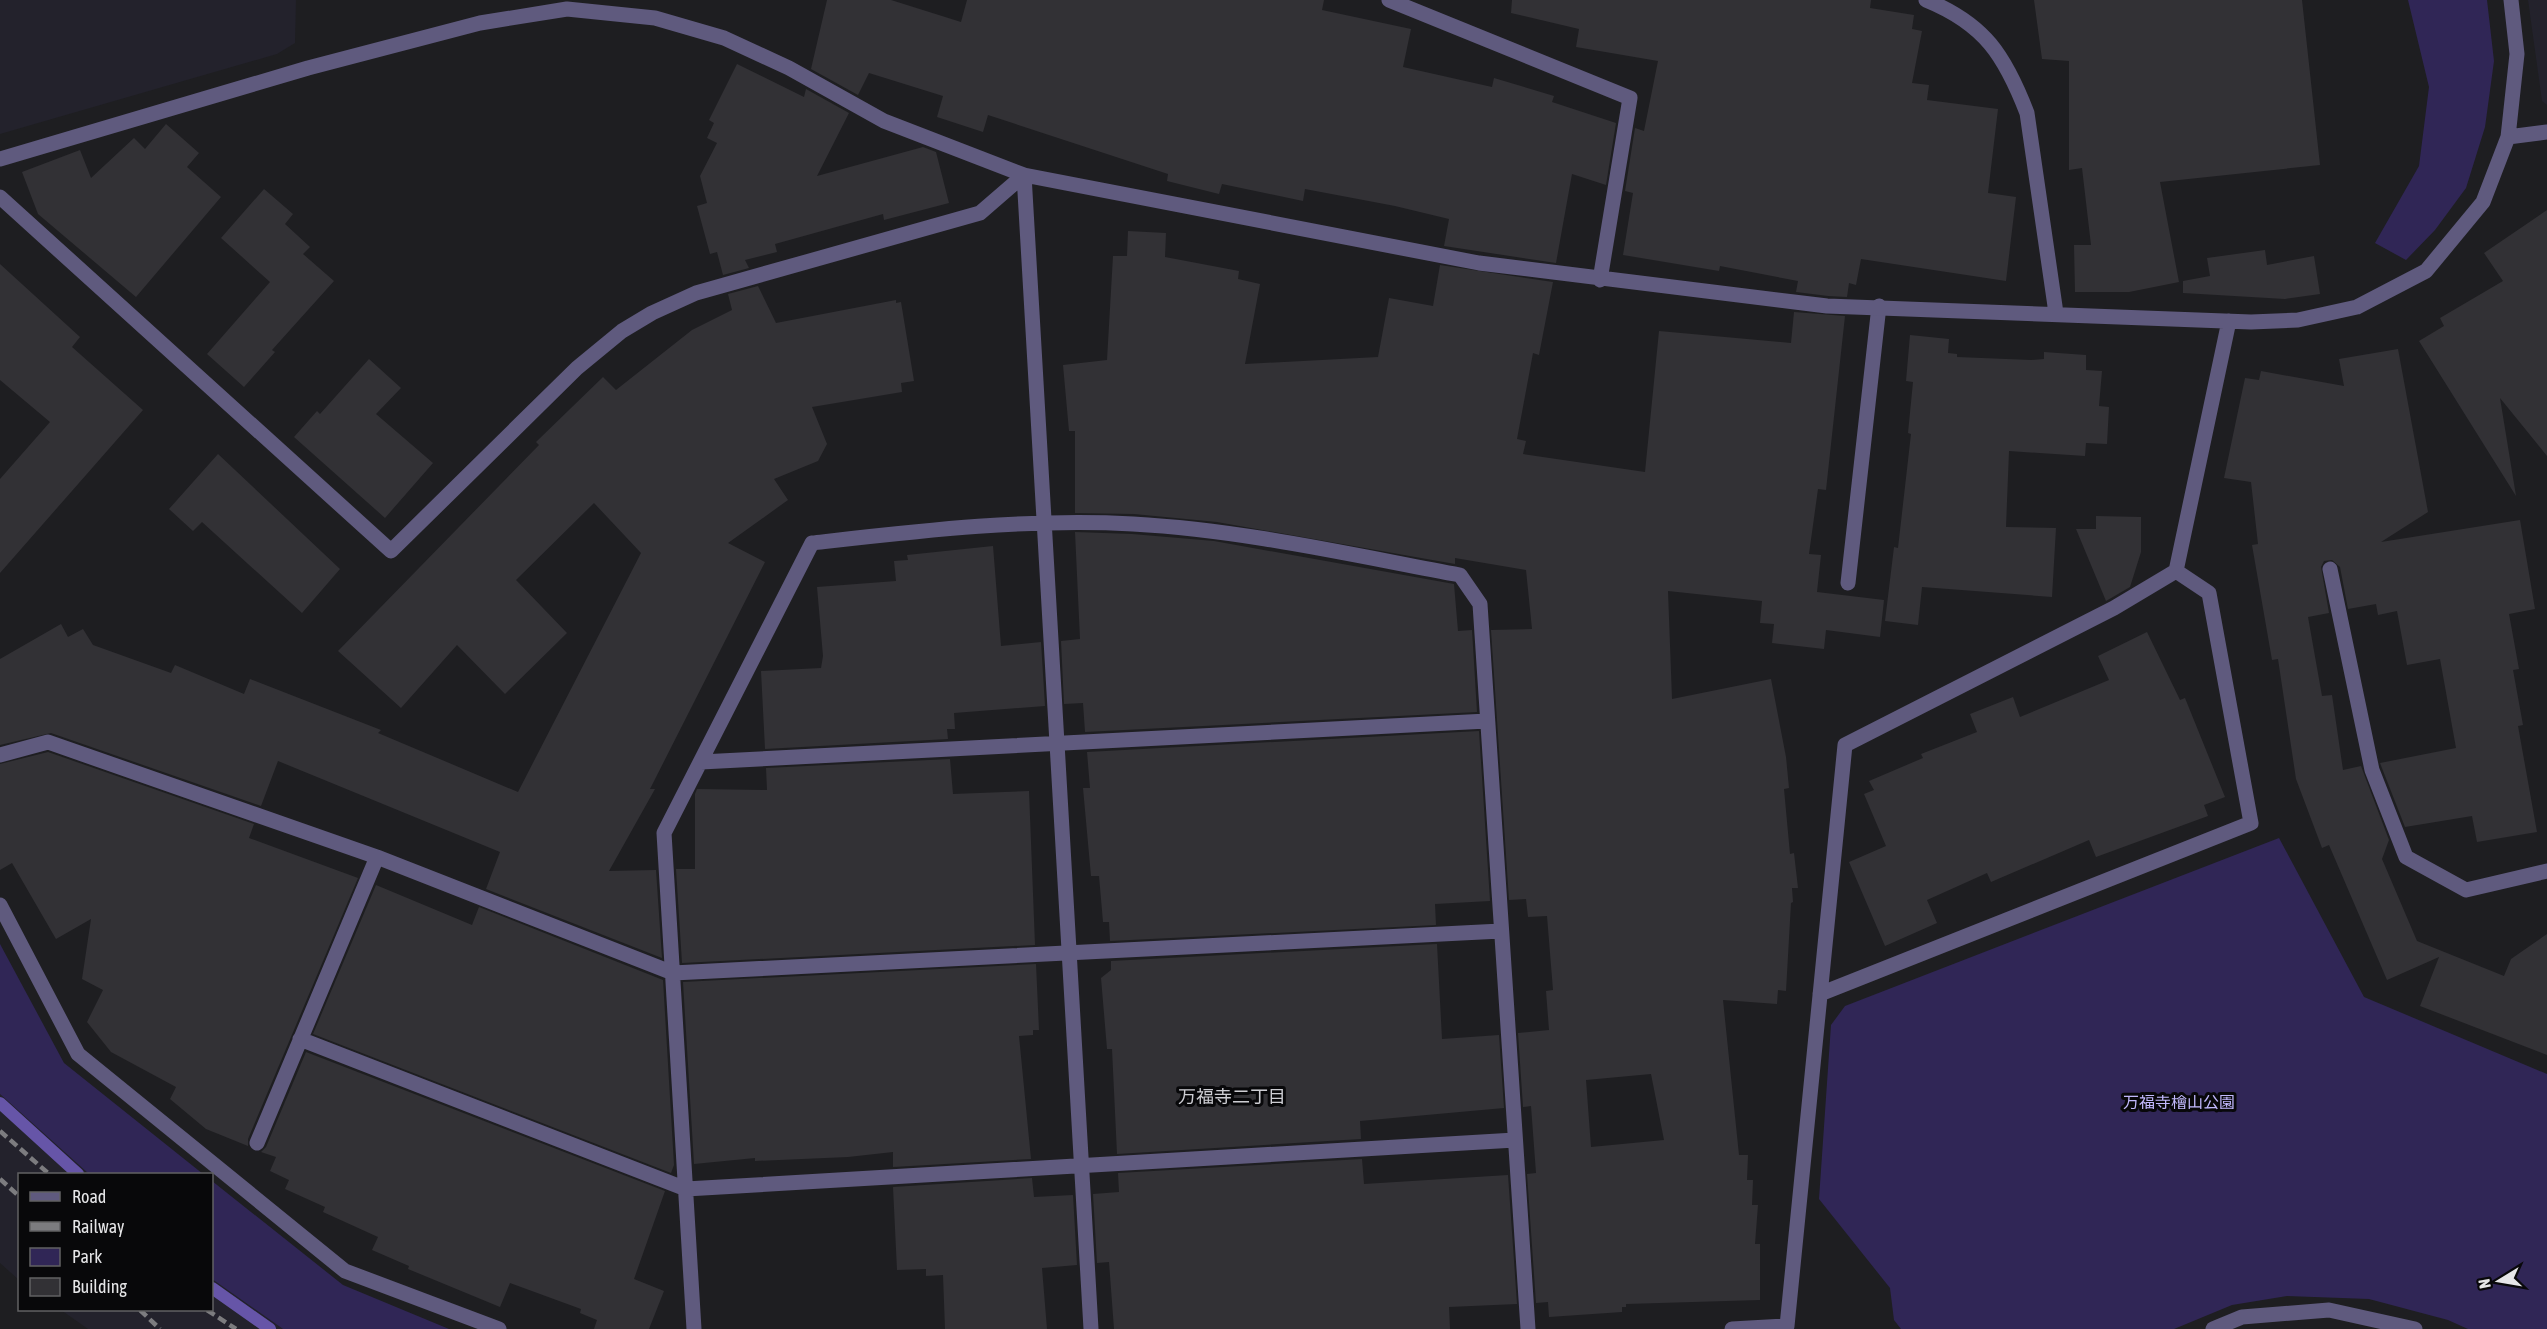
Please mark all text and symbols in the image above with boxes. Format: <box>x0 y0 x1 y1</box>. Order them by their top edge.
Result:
district label: 万福寺二丁目 <box>1178 1086 1286 1107</box>
park label: 万福寺檜山公園 <box>2123 1093 2235 1111</box>
legend <box>18 1173 213 1311</box>
text: Road <box>72 1186 106 1207</box>
text: Railway <box>72 1216 124 1237</box>
text: Park <box>72 1246 102 1267</box>
north arrow <box>2469 1251 2529 1311</box>
text: Building <box>72 1276 127 1297</box>
text: N <box>2475 1278 2494 1290</box>

